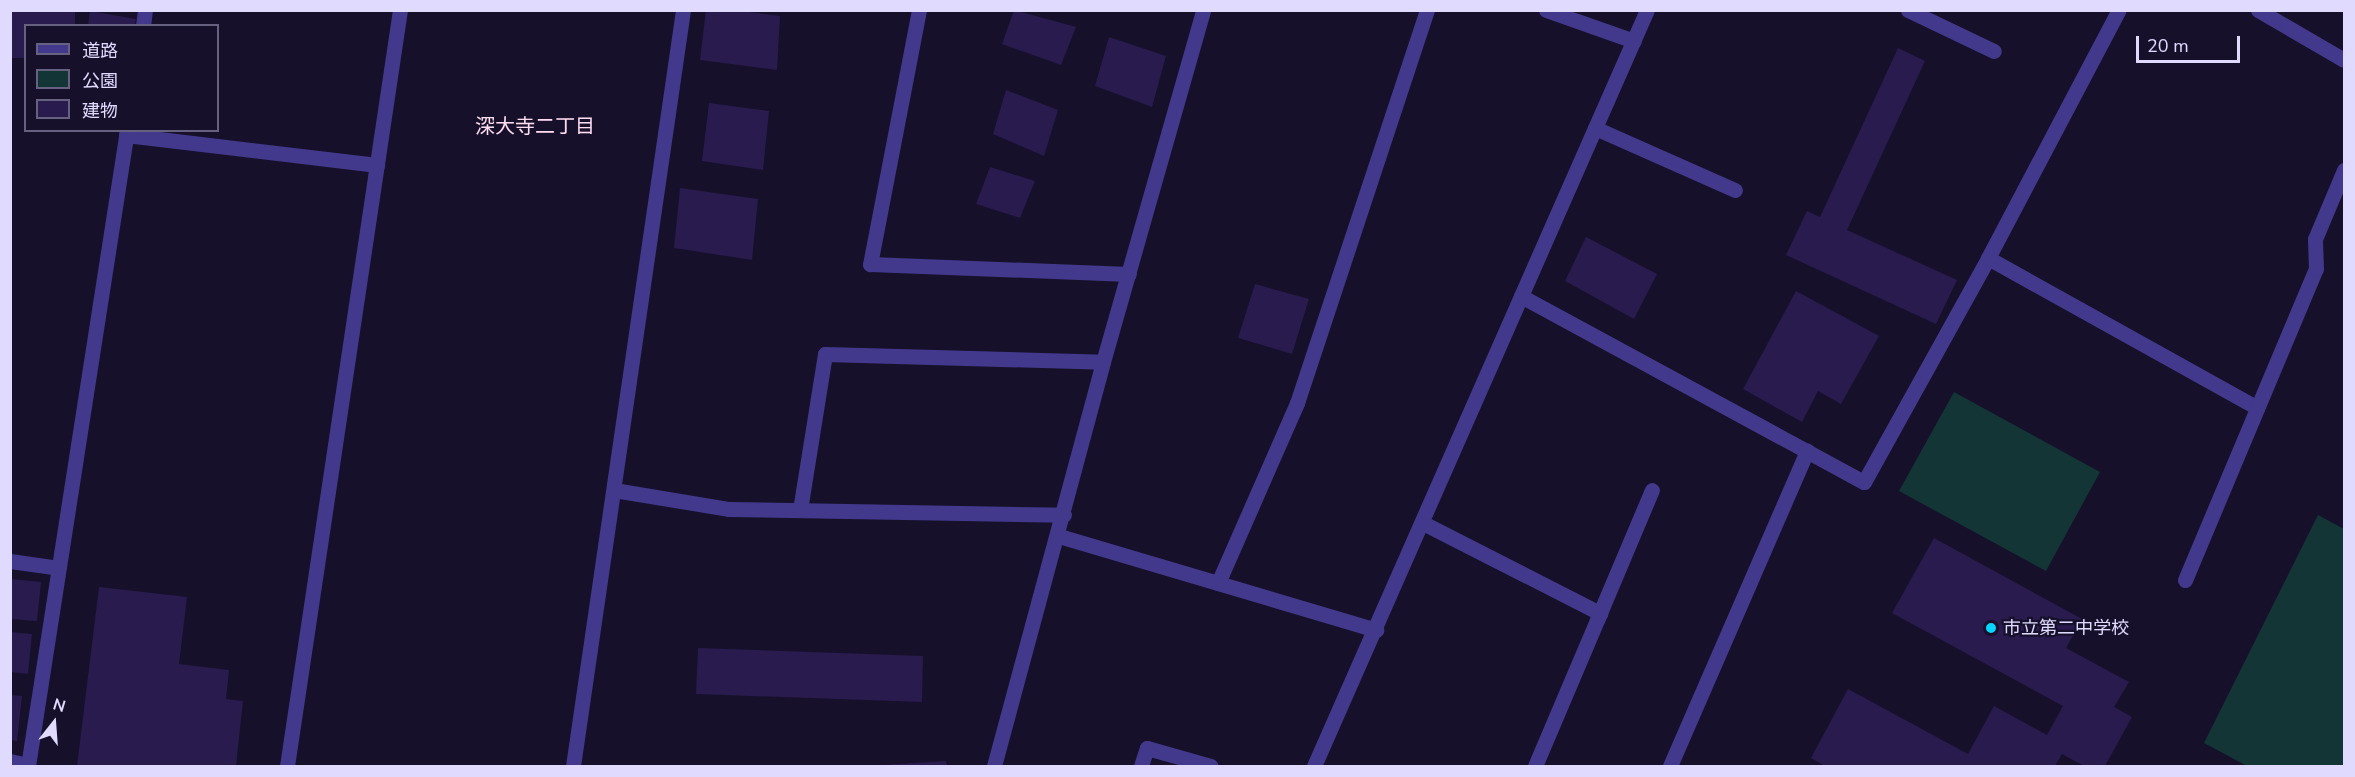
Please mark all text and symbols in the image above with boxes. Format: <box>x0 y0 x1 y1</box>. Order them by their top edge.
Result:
legend <box>24 24 219 132</box>
scale bar <box>2139 24 2242 62</box>
text: 20 m <box>2147 34 2189 58</box>
text: 道路 <box>82 39 118 63</box>
text: 公園 <box>82 69 118 93</box>
text: 建物 <box>82 99 118 123</box>
district label: 深大寺二丁目 <box>475 114 595 138</box>
place label: 市立第二中学校 <box>2003 617 2129 639</box>
marker: 市立第二中学校 <box>1984 621 1998 635</box>
north arrow <box>24 693 84 753</box>
text: N <box>50 694 68 718</box>

